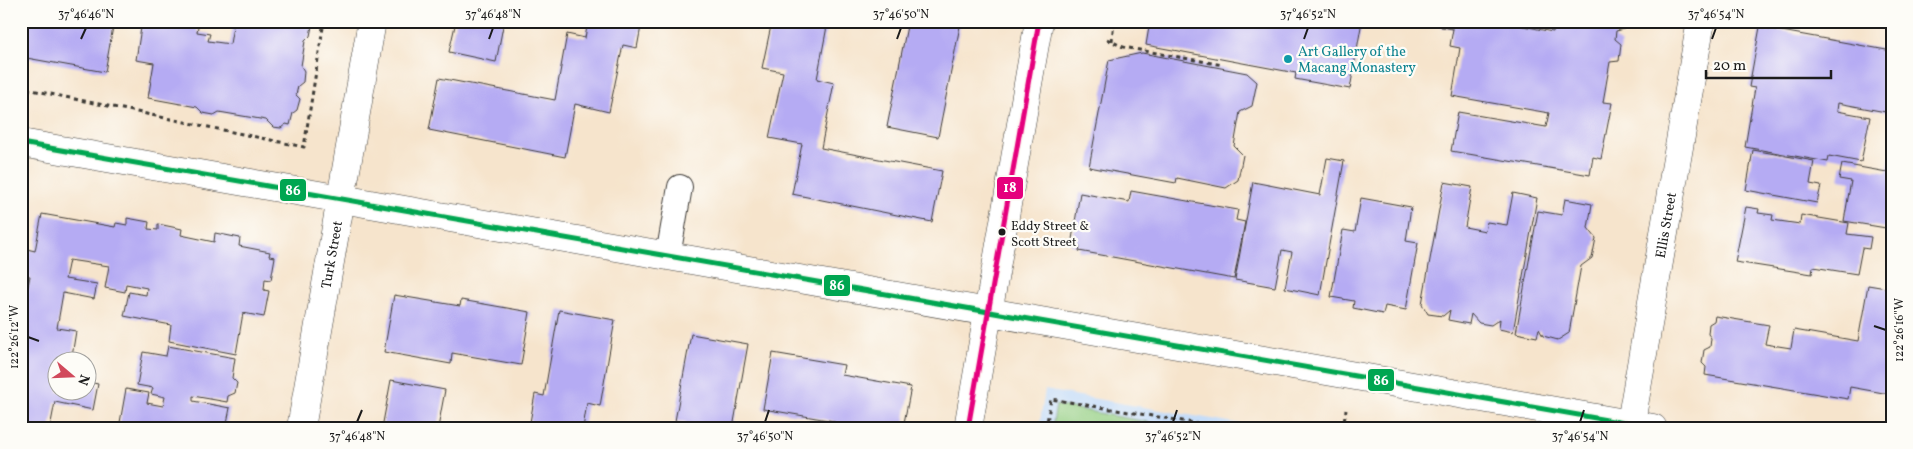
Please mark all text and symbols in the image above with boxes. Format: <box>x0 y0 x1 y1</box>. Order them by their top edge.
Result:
text: 37°46'46"N <box>58 7 114 23</box>
text: 37°46'48"N <box>465 7 521 23</box>
text: 37°46'50"N <box>873 7 929 23</box>
text: 37°46'52"N <box>1280 7 1336 23</box>
text: 37°46'54"N <box>1688 7 1744 23</box>
place label: Art Gallery of the Macang Monastery <box>1298 43 1416 78</box>
scale bar <box>1706 48 1830 80</box>
marker: Art Gallery of the Macang Monastery <box>1282 53 1294 65</box>
text: 20 m <box>1713 56 1746 77</box>
line badge: 18 <box>996 176 1024 200</box>
line badge: 86 <box>279 178 307 202</box>
text: 18 <box>1003 179 1017 198</box>
text: 86 <box>285 182 301 201</box>
street label: Ellis Street <box>1652 191 1682 260</box>
place label: Eddy Street & Scott Street <box>1011 218 1089 252</box>
street label: Turk Street <box>317 219 348 290</box>
marker: Eddy Street & Scott Street <box>997 227 1007 237</box>
line badge: 86 <box>823 274 851 297</box>
text: 86 <box>829 277 845 296</box>
text: 122°26'16"W <box>1892 298 1908 362</box>
text: 122°26'12"W <box>7 305 23 369</box>
north arrow <box>48 352 98 402</box>
line badge: 86 <box>1367 368 1395 392</box>
text: N <box>72 372 94 388</box>
text: 86 <box>1373 372 1389 391</box>
text: 37°46'48"N <box>329 429 385 445</box>
text: 37°46'50"N <box>737 429 793 445</box>
text: 37°46'52"N <box>1145 429 1201 445</box>
text: 37°46'54"N <box>1552 429 1608 445</box>

